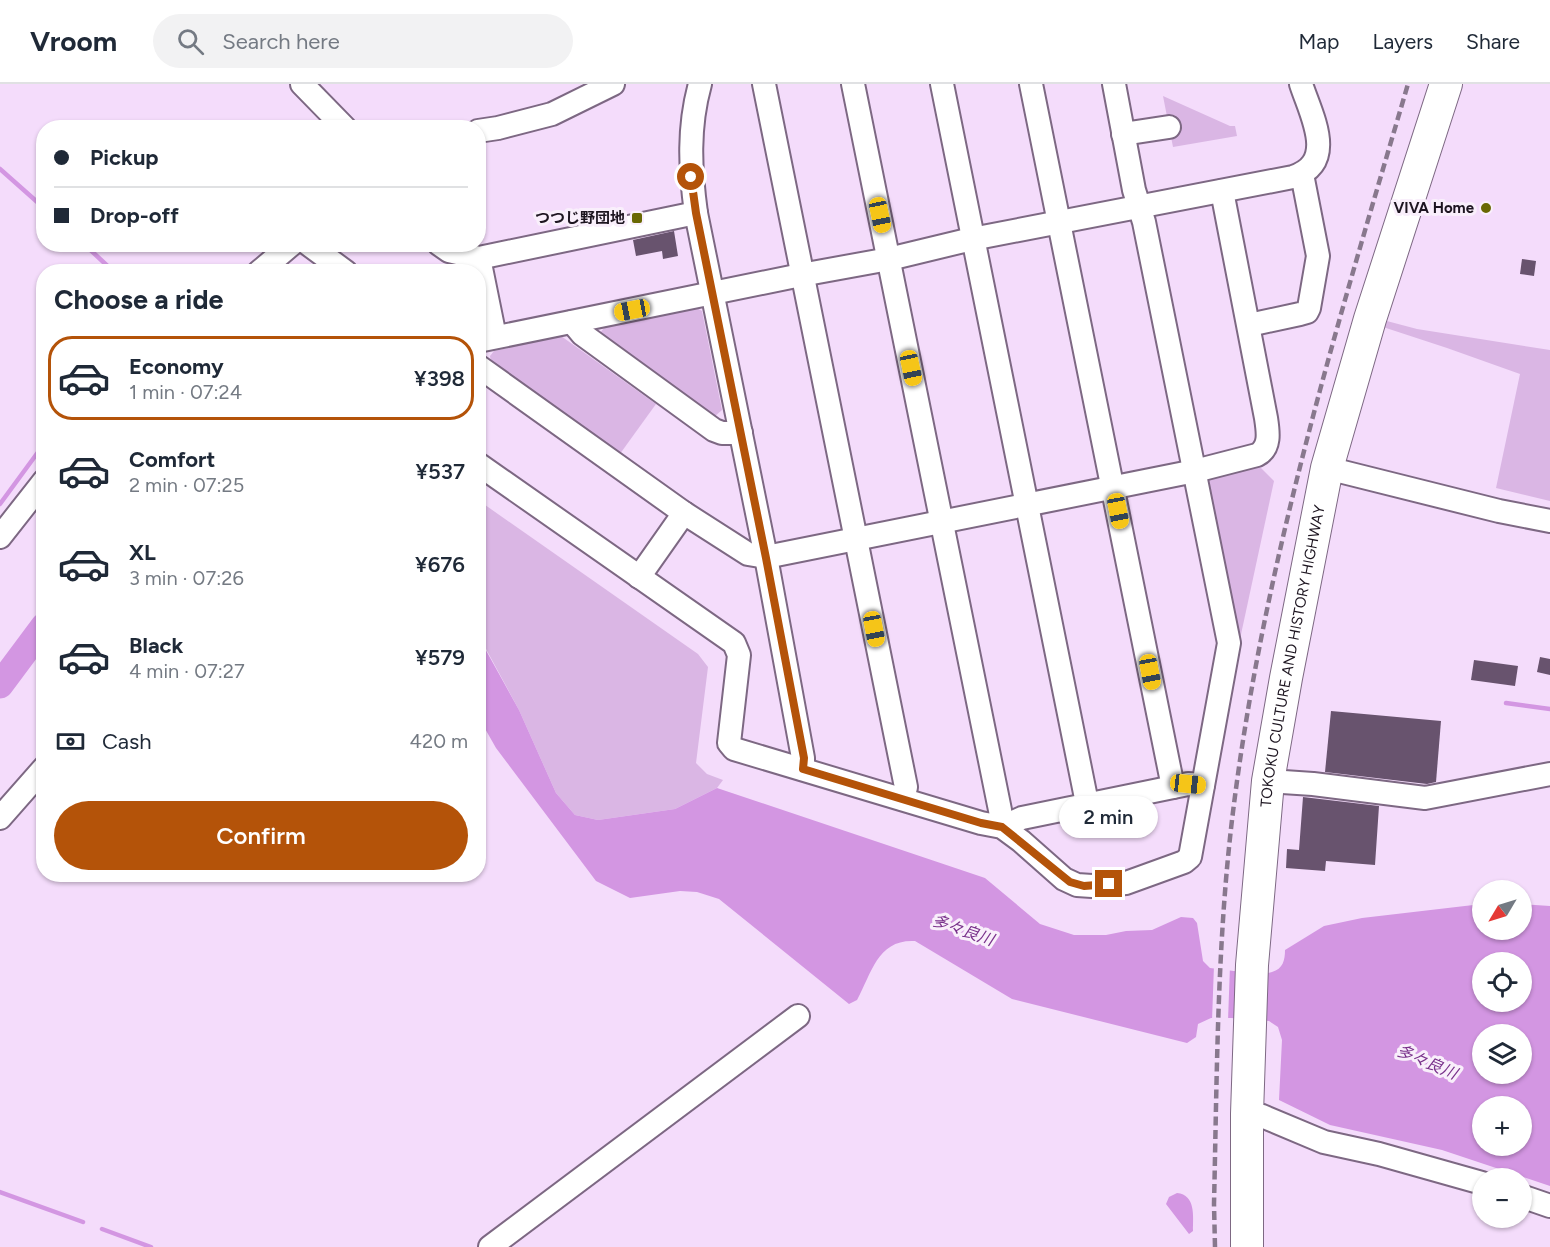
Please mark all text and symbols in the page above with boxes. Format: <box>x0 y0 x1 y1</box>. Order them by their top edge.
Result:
search box <box>153 14 573 68</box>
text: Vroom <box>30 24 117 58</box>
icon: search <box>174 25 207 58</box>
text: Search here <box>222 28 340 55</box>
text: Map <box>1299 29 1339 54</box>
text: Layers <box>1372 29 1433 54</box>
text: Share <box>1466 29 1520 54</box>
text: Pickup <box>90 144 159 171</box>
route start <box>677 163 704 190</box>
car <box>867 196 893 234</box>
place label: VIVA Home <box>1394 199 1475 217</box>
marker: VIVA Home <box>1479 201 1493 215</box>
text: Drop-off <box>90 202 179 229</box>
place label: つつじ野団地 <box>535 209 625 227</box>
marker: つつじ野団地 <box>630 211 644 225</box>
text: Choose a ride <box>54 283 223 316</box>
car <box>613 298 651 322</box>
car <box>898 349 924 387</box>
icon: car <box>57 351 111 405</box>
text: Economy <box>129 353 224 380</box>
text: ¥398 <box>414 365 465 392</box>
text: 1 min · 07:24 <box>129 380 242 404</box>
icon: car <box>57 444 111 498</box>
text: Comfort <box>129 446 215 473</box>
text: ¥537 <box>415 458 465 485</box>
text: 2 min · 07:25 <box>129 473 244 497</box>
car <box>1106 492 1130 530</box>
street label: TOKOKU CULTURE AND HISTORY HIGHWAY <box>1257 504 1329 808</box>
icon: car <box>57 537 111 591</box>
text: XL <box>129 539 156 566</box>
text: ¥676 <box>415 551 465 578</box>
text: 3 min · 07:26 <box>129 566 244 590</box>
car <box>862 610 886 648</box>
icon: car <box>57 630 111 684</box>
text: Black <box>129 632 183 659</box>
text: ¥579 <box>415 644 465 671</box>
car <box>1138 653 1162 691</box>
text: 4 min · 07:27 <box>129 659 245 683</box>
icon: cash <box>54 725 87 758</box>
text: Cash <box>102 728 152 755</box>
text: 420 m <box>410 729 468 753</box>
car <box>1169 773 1207 795</box>
callout: 2 min <box>1060 797 1158 839</box>
button: Confirm <box>54 801 468 870</box>
text: 2 min <box>1084 805 1133 829</box>
route end <box>1095 870 1122 897</box>
north arrow <box>1472 880 1532 940</box>
map controls <box>1472 880 1532 1228</box>
water label: 多々良川 <box>930 911 998 950</box>
button: locate <box>1472 952 1532 1012</box>
button: layers <box>1472 1024 1532 1084</box>
water label: 多々良川 <box>1394 1041 1462 1084</box>
button: + <box>1472 1096 1532 1156</box>
button: − <box>1472 1168 1532 1228</box>

